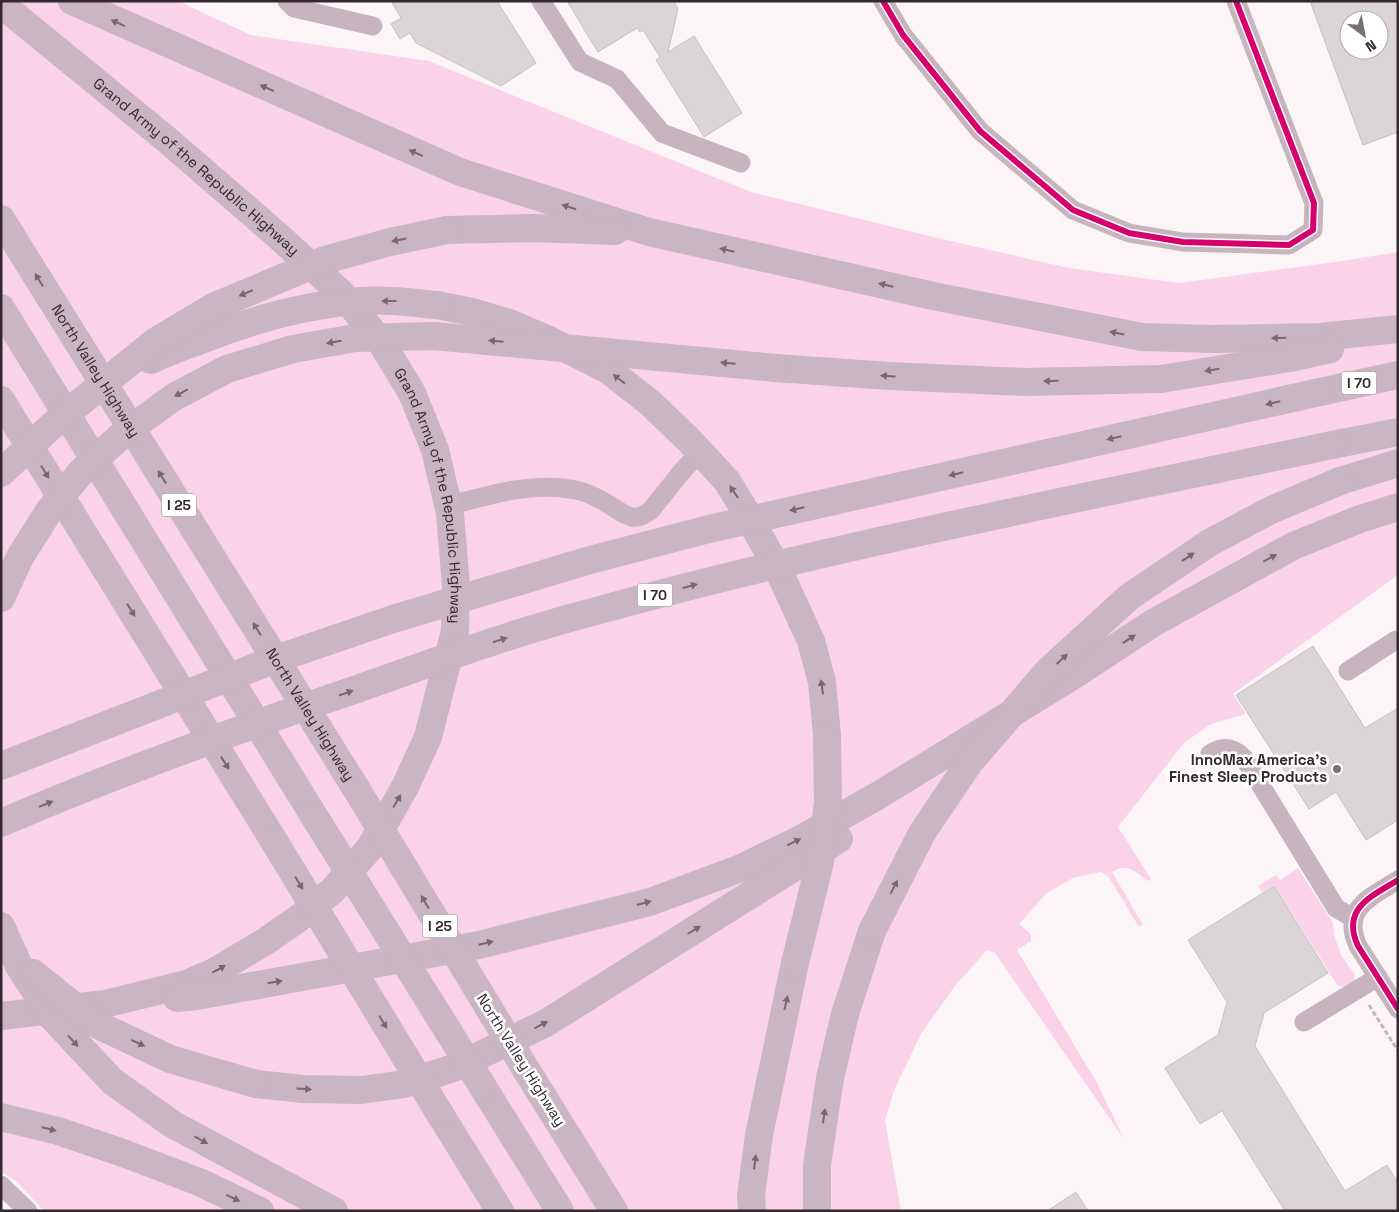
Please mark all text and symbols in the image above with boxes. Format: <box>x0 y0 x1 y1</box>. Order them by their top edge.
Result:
north arrow <box>1339 10 1389 60</box>
one-way arrow <box>111 18 125 26</box>
text: N <box>1362 36 1380 56</box>
street label: Grand Army of the Republic Highway <box>89 73 303 259</box>
one-way arrow <box>260 83 274 91</box>
one-way arrow <box>409 149 423 157</box>
one-way arrow <box>562 202 577 210</box>
one-way arrow <box>391 236 407 244</box>
one-way arrow <box>720 246 735 254</box>
one-way arrow <box>34 273 43 286</box>
one-way arrow <box>878 281 893 289</box>
one-way arrow <box>239 289 253 297</box>
one-way arrow <box>380 297 396 305</box>
street label: North Valley Highway <box>48 301 145 441</box>
one-way arrow <box>1109 328 1125 336</box>
one-way arrow <box>1271 334 1287 342</box>
one-way arrow <box>488 337 504 345</box>
one-way arrow <box>326 338 342 346</box>
one-way arrow <box>720 358 736 366</box>
street label: Grand Army of the Republic Highway <box>390 364 466 624</box>
one-way arrow <box>1204 367 1220 375</box>
one-way arrow <box>880 372 896 380</box>
road number: I 70 <box>1342 372 1376 394</box>
one-way arrow <box>613 373 626 384</box>
one-way arrow <box>1042 378 1058 386</box>
one-way arrow <box>174 389 189 397</box>
one-way arrow <box>1264 399 1280 407</box>
one-way arrow <box>1107 434 1122 442</box>
one-way arrow <box>41 465 50 478</box>
one-way arrow <box>157 470 167 483</box>
one-way arrow <box>948 470 963 478</box>
one-way arrow <box>729 486 739 499</box>
road number: I 25 <box>162 494 196 516</box>
one-way arrow <box>790 505 805 513</box>
one-way arrow <box>1181 552 1195 562</box>
one-way arrow <box>1263 554 1277 563</box>
one-way arrow <box>682 582 697 590</box>
road number: I 70 <box>638 584 672 606</box>
one-way arrow <box>126 603 135 617</box>
one-way arrow <box>253 623 262 636</box>
one-way arrow <box>1122 634 1136 644</box>
one-way arrow <box>493 636 508 644</box>
street label: North Valley Highway <box>262 644 359 784</box>
one-way arrow <box>1056 653 1068 665</box>
one-way arrow <box>818 678 826 694</box>
one-way arrow <box>339 688 354 696</box>
place label: InnoMax America's Finest Sleep Products <box>1169 750 1327 786</box>
one-way arrow <box>221 757 230 770</box>
marker: InnoMax America's Finest Sleep Products <box>1331 763 1343 775</box>
one-way arrow <box>393 794 402 807</box>
one-way arrow <box>39 800 54 808</box>
one-way arrow <box>787 838 801 846</box>
one-way arrow <box>294 877 303 890</box>
one-way arrow <box>890 879 898 894</box>
one-way arrow <box>420 895 429 908</box>
one-way arrow <box>637 899 652 907</box>
road number: I 25 <box>422 914 458 938</box>
one-way arrow <box>687 926 701 935</box>
one-way arrow <box>479 939 494 947</box>
one-way arrow <box>211 965 226 973</box>
one-way arrow <box>268 978 284 986</box>
street label: North Valley Highway <box>473 990 570 1130</box>
one-way arrow <box>782 995 790 1010</box>
one-way arrow <box>379 1015 388 1028</box>
one-way arrow <box>534 1021 548 1029</box>
one-way arrow <box>68 1034 79 1047</box>
one-way arrow <box>131 1040 145 1048</box>
one-way arrow <box>296 1085 312 1093</box>
one-way arrow <box>820 1108 828 1124</box>
one-way arrow <box>41 1125 56 1133</box>
one-way arrow <box>193 1136 208 1144</box>
one-way arrow <box>751 1154 759 1170</box>
one-way arrow <box>226 1195 240 1203</box>

